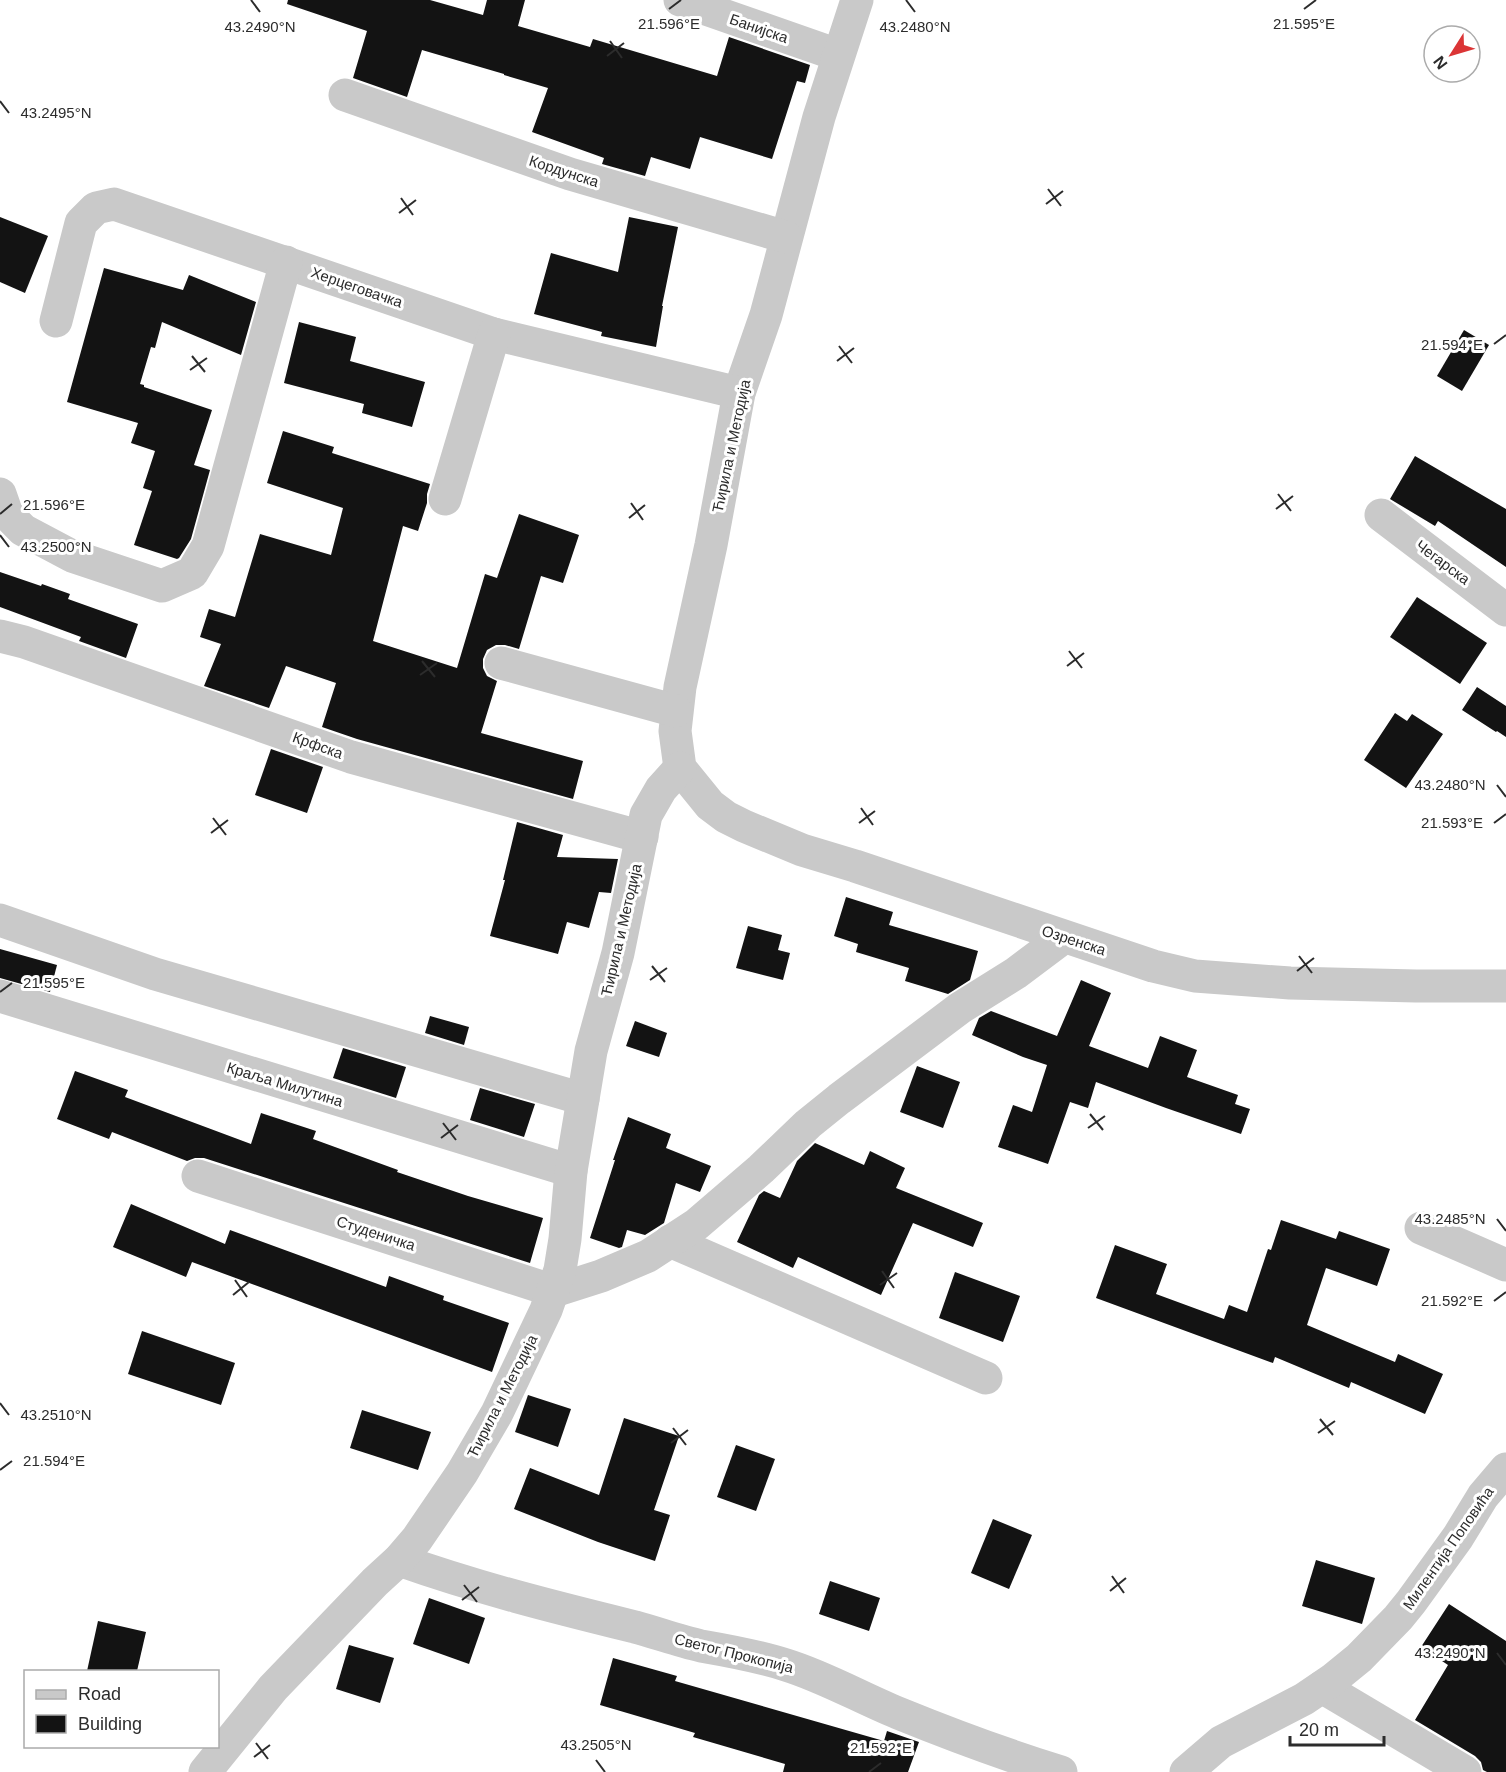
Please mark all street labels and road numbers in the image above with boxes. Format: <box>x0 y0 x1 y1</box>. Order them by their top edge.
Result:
street label: Банијска <box>727 10 791 46</box>
street label: Кордунска <box>527 152 602 190</box>
street label: Херцеговачка <box>309 263 406 311</box>
street label: Ћирила и Методија <box>709 377 754 514</box>
street label: Чегарска <box>1413 536 1474 588</box>
street label: Крфска <box>291 728 346 762</box>
street label: Ћирила и Методија <box>597 861 645 998</box>
street label: Озренска <box>1040 922 1109 959</box>
street label: Краља Милутина <box>225 1058 346 1110</box>
street label: Студеничка <box>335 1212 418 1254</box>
street label: Ћирила и Методија <box>464 1331 541 1460</box>
street label: Милентија Поповића <box>1399 1483 1497 1613</box>
street label: Светог Прокопија <box>673 1630 796 1676</box>

